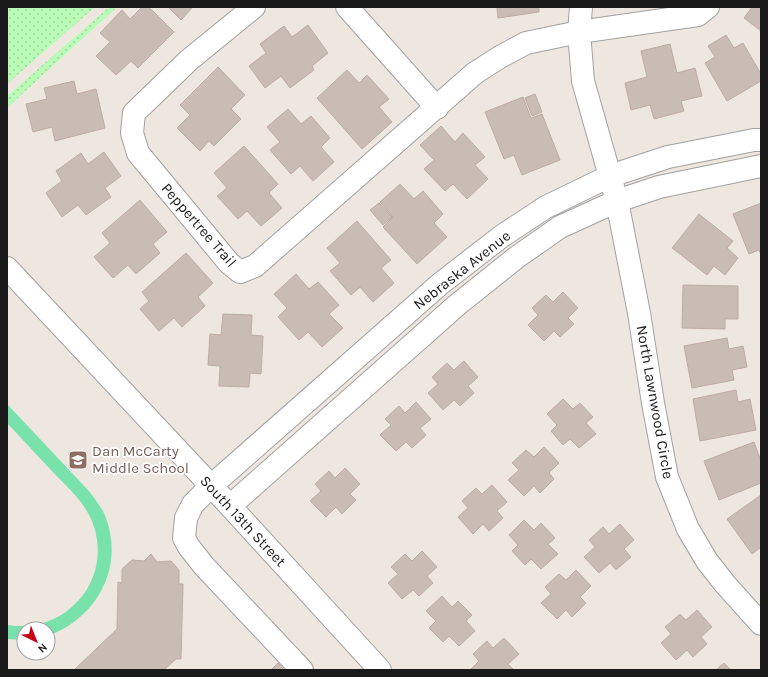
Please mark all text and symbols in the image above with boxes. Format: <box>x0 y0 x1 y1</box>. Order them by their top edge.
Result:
street label: Peppertree Trail <box>158 179 240 271</box>
street label: Nebraska Avenue <box>410 227 514 313</box>
street label: North Lawnwood Circle <box>633 324 677 480</box>
place label: Dan McCarty Middle School <box>92 442 189 477</box>
school or university icon: Dan McCarty Middle School <box>67 449 89 471</box>
street label: South 13th Street <box>196 472 290 570</box>
north arrow <box>16 621 56 661</box>
text: N <box>35 641 50 655</box>

